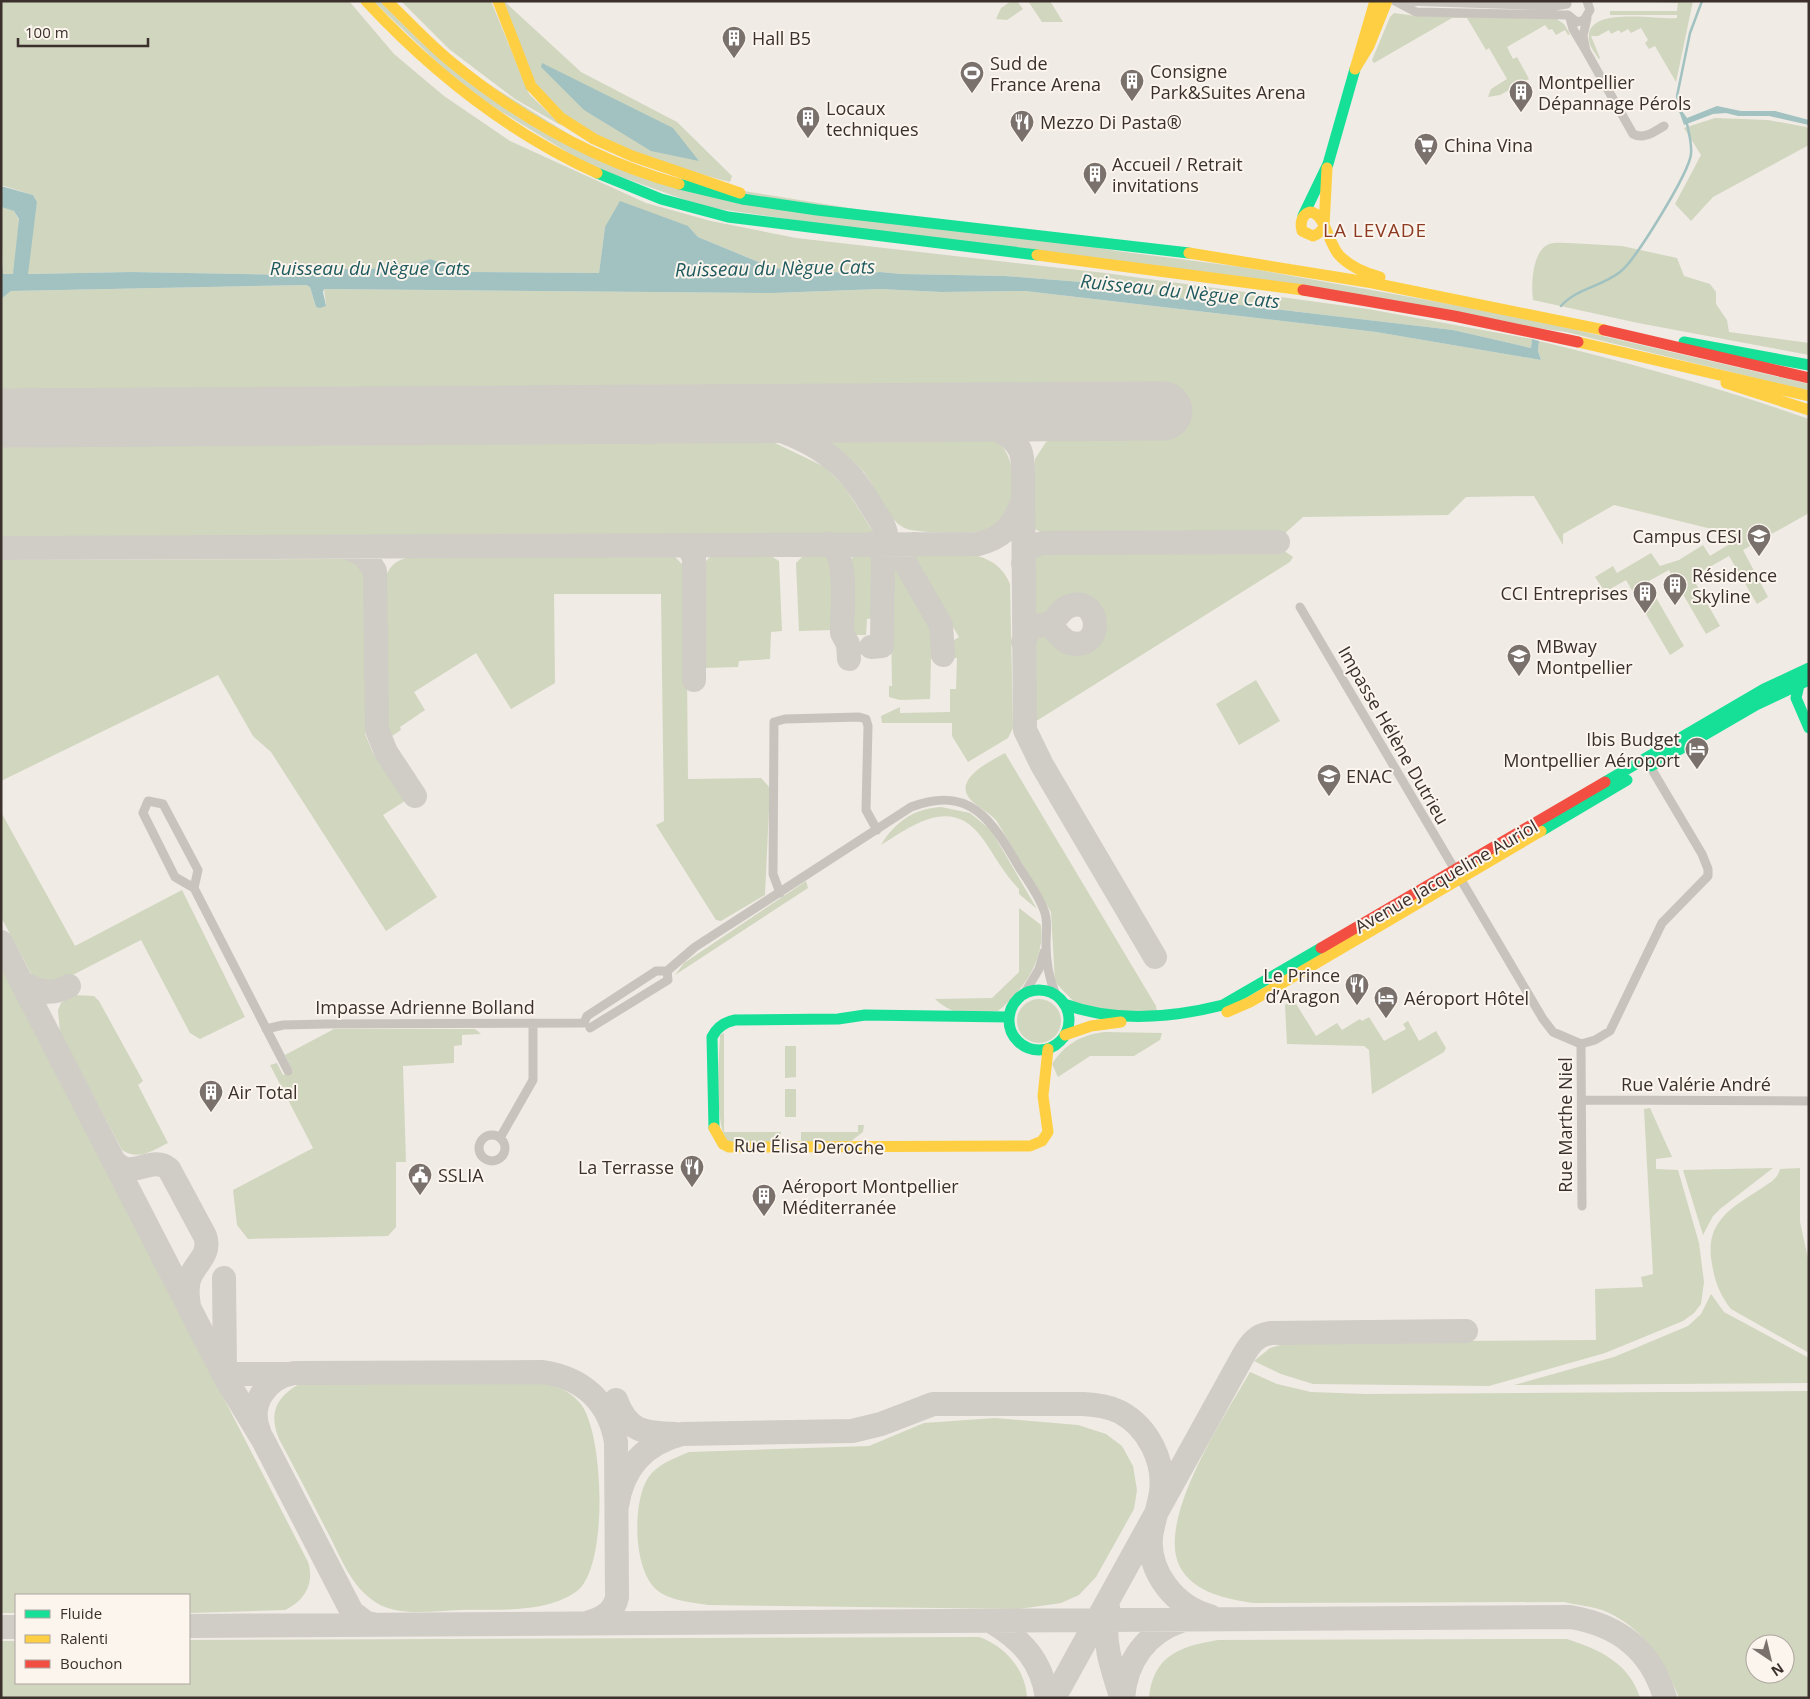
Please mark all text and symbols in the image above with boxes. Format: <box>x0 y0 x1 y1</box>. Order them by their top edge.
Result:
scale bar <box>18 15 148 47</box>
text: 100 m <box>25 22 69 42</box>
building icon: Hall B5 <box>721 25 747 59</box>
place label: Hall B5 <box>752 26 811 50</box>
place label: Sud de France Arena <box>990 51 1101 96</box>
place label: Consigne Park&Suites Arena <box>1150 59 1306 104</box>
sports icon: Sud de France Arena <box>959 60 985 94</box>
building icon: Consigne Park&Suites Arena <box>1119 68 1145 102</box>
place label: Montpellier Dépannage Pérols <box>1538 70 1691 115</box>
building icon: Montpellier Dépannage Pérols <box>1508 79 1534 113</box>
place label: Locaux techniques <box>826 96 919 141</box>
building icon: Locaux techniques <box>795 105 821 139</box>
restaurant icon: Mezzo Di Pasta® <box>1009 109 1035 143</box>
place label: Mezzo Di Pasta® <box>1040 110 1182 134</box>
supermarket icon: China Vina <box>1413 132 1439 166</box>
place label: China Vina <box>1444 133 1533 157</box>
place label: Accueil / Retrait invitations <box>1112 152 1243 197</box>
building icon: Accueil / Retrait invitations <box>1082 161 1108 195</box>
district label: LA LEVADE <box>1323 217 1427 243</box>
water label: Ruisseau du Nègue Cats <box>675 253 875 283</box>
water label: Ruisseau du Nègue Cats <box>270 255 470 281</box>
water label: Ruisseau du Nègue Cats <box>1079 268 1281 314</box>
school or university icon: Campus CESI <box>1746 523 1772 557</box>
place label: Campus CESI <box>1632 524 1742 548</box>
place label: Résidence Skyline <box>1692 563 1777 608</box>
building icon: Résidence Skyline <box>1662 572 1688 606</box>
building icon: CCI Entreprises <box>1632 580 1658 614</box>
place label: CCI Entreprises <box>1501 581 1628 605</box>
place label: MBway Montpellier <box>1536 634 1633 679</box>
street label: Impasse Hélène Dutrieu <box>1333 642 1455 828</box>
school or university icon: MBway Montpellier <box>1506 643 1532 677</box>
place label: Ibis Budget Montpellier Aéroport <box>1503 727 1680 772</box>
hotel icon: Ibis Budget Montpellier Aéroport <box>1684 736 1710 770</box>
school or university icon: ENAC <box>1316 763 1342 797</box>
place label: ENAC <box>1346 764 1392 788</box>
street label: Avenue Jacqueline Auriol <box>1350 814 1542 938</box>
place label: Le Prince d’Aragon <box>1263 963 1340 1008</box>
restaurant icon: Le Prince d’Aragon <box>1344 972 1370 1006</box>
hotel icon: Aéroport Hôtel <box>1373 985 1399 1019</box>
place label: Aéroport Hôtel <box>1404 986 1529 1010</box>
street label: Impasse Adrienne Bolland <box>315 995 535 1019</box>
street label: Rue Marthe Niel <box>1553 1057 1577 1193</box>
street label: Rue Valérie André <box>1621 1072 1771 1096</box>
building icon: Air Total <box>198 1079 224 1113</box>
place label: Air Total <box>228 1080 298 1104</box>
street label: Rue Élisa Deroche <box>734 1133 884 1159</box>
restaurant icon: La Terrasse <box>679 1154 705 1188</box>
place label: La Terrasse <box>578 1155 674 1179</box>
public building icon: SSLIA <box>407 1162 433 1196</box>
place label: SSLIA <box>438 1163 484 1187</box>
place label: Aéroport Montpellier Méditerranée <box>782 1174 959 1219</box>
building icon: Aéroport Montpellier Méditerranée <box>751 1183 777 1217</box>
legend <box>15 1594 190 1684</box>
text: Fluide <box>60 1603 102 1623</box>
text: Ralenti <box>60 1628 108 1648</box>
north arrow <box>1745 1634 1795 1684</box>
text: Bouchon <box>60 1653 123 1673</box>
text: N <box>1768 1659 1788 1681</box>

